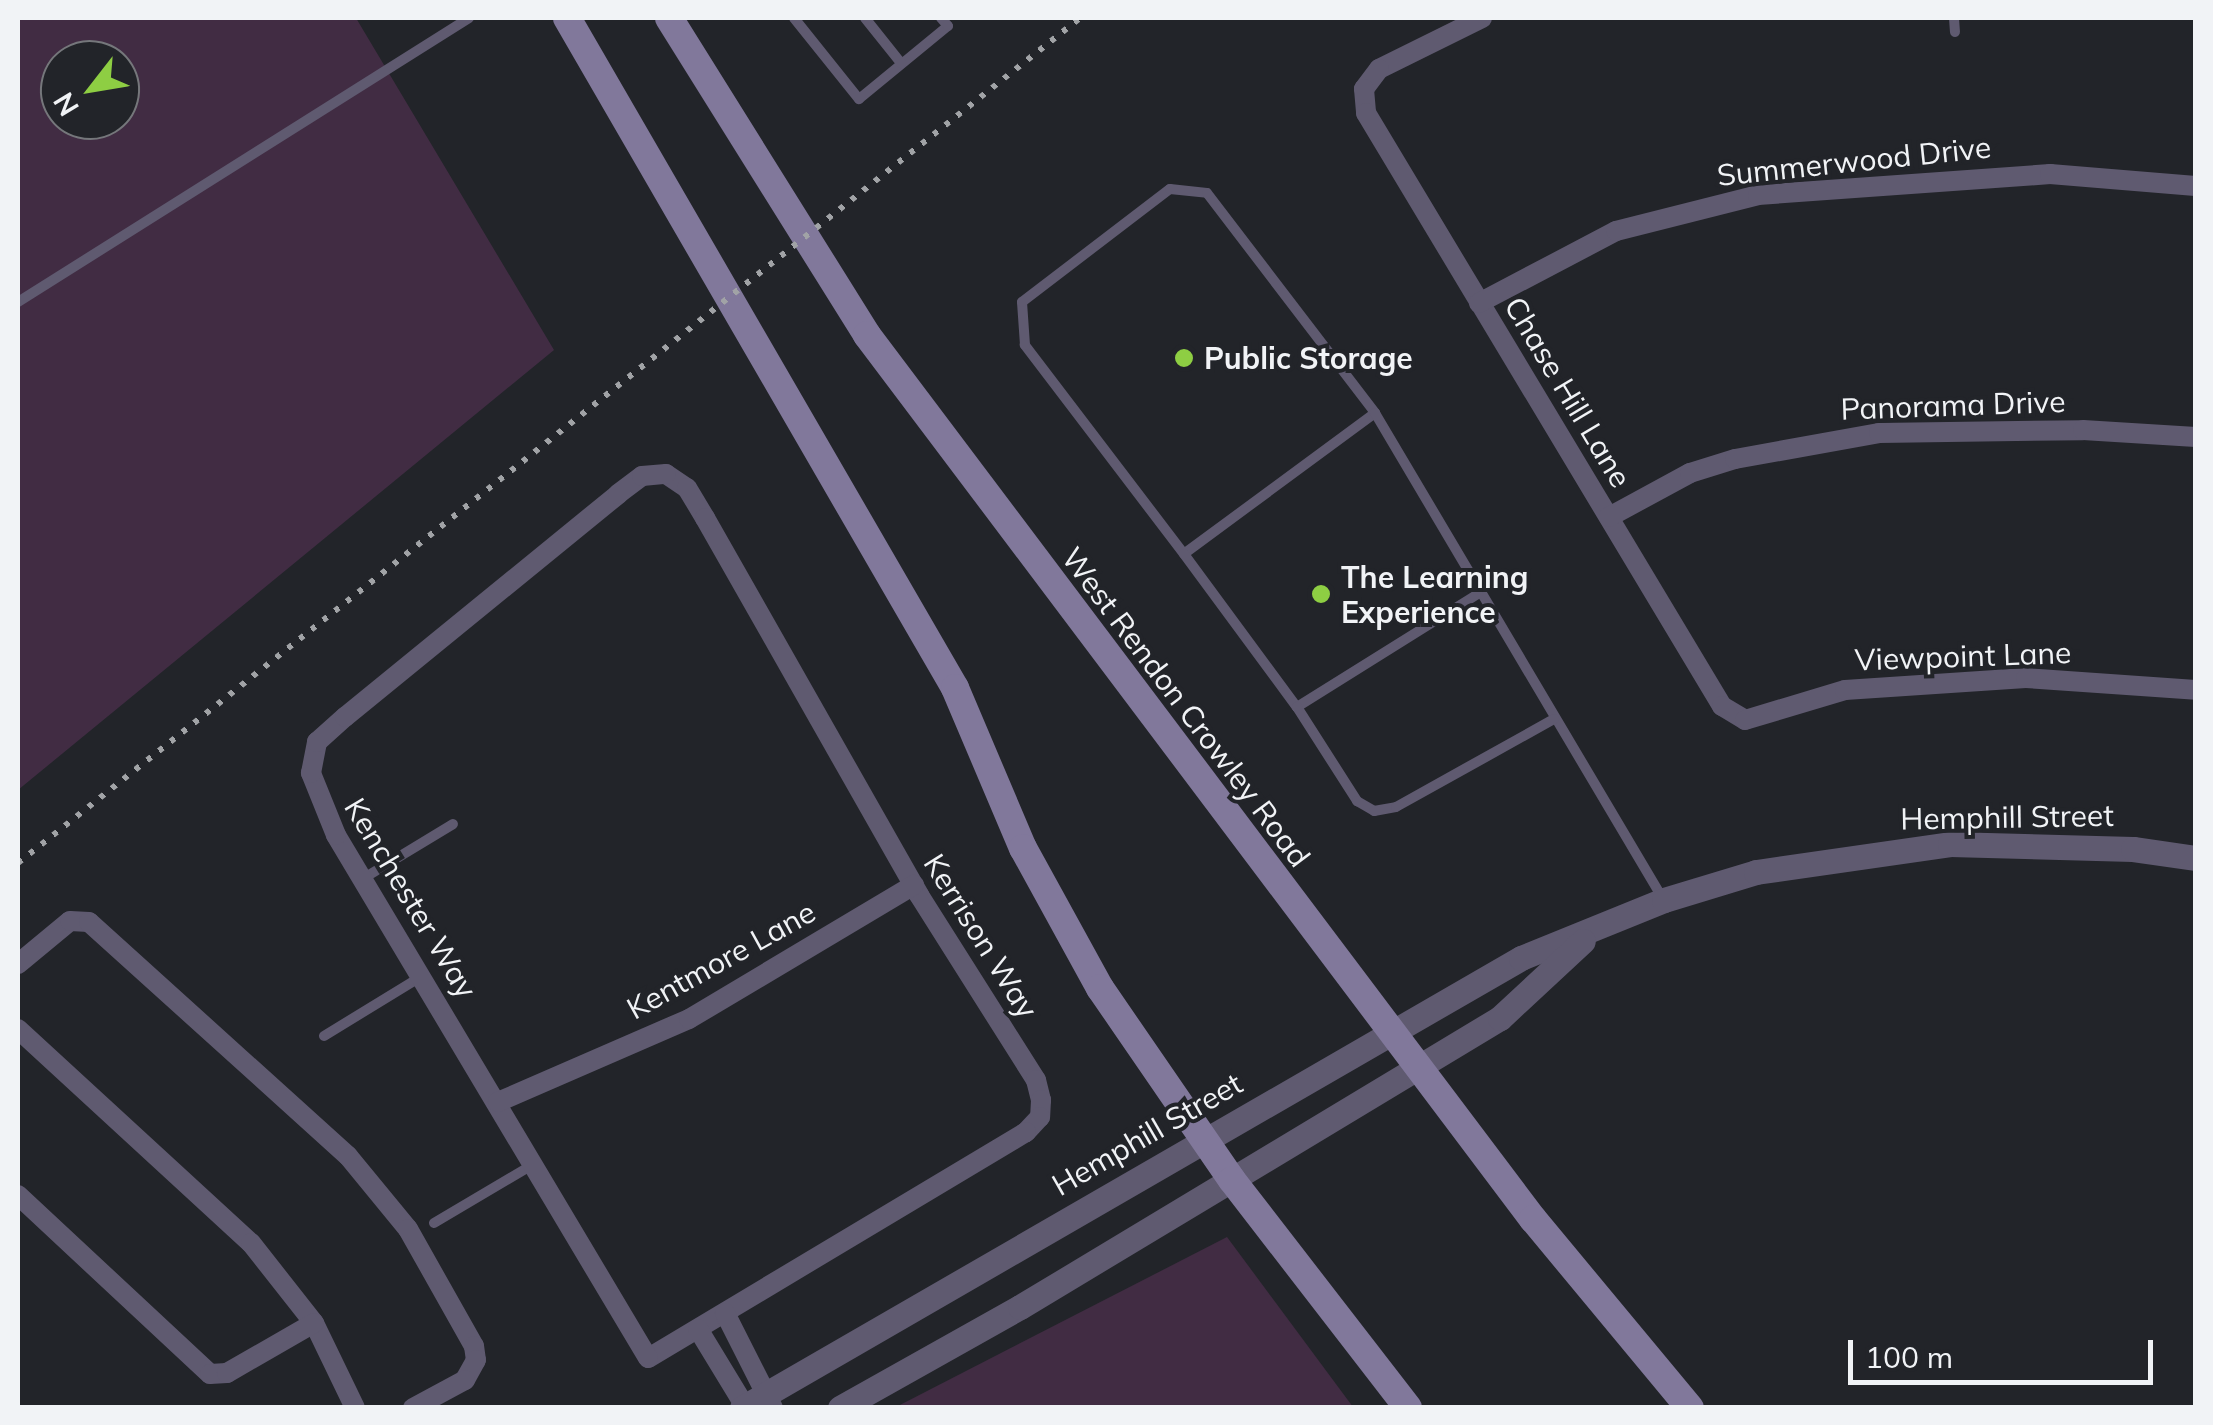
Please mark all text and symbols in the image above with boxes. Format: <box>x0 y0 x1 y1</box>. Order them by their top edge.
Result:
north arrow <box>40 40 140 140</box>
text: N <box>45 87 86 123</box>
street label: Summerwood Drive <box>1715 129 1993 193</box>
street label: Chase Hill Lane <box>1497 290 1639 494</box>
place label: Public Storage <box>1204 340 1413 376</box>
marker: Public Storage <box>1173 347 1195 369</box>
street label: Panorama Drive <box>1840 383 2066 427</box>
street label: West Rendon Crowley Road <box>1054 540 1318 874</box>
place label: The Learning Experience <box>1341 559 1528 630</box>
marker: The Learning Experience <box>1310 583 1332 605</box>
street label: Viewpoint Lane <box>1854 634 2072 678</box>
street label: Kenchester Way <box>337 791 485 1005</box>
street label: Hemphill Street <box>1900 797 2114 837</box>
street label: Kerrison Way <box>916 847 1046 1025</box>
street label: Kentmore Lane <box>621 893 821 1027</box>
street label: Hemphill Street <box>1046 1065 1248 1203</box>
scale bar <box>1853 1320 2158 1382</box>
text: 100 m <box>1865 1338 1953 1376</box>

